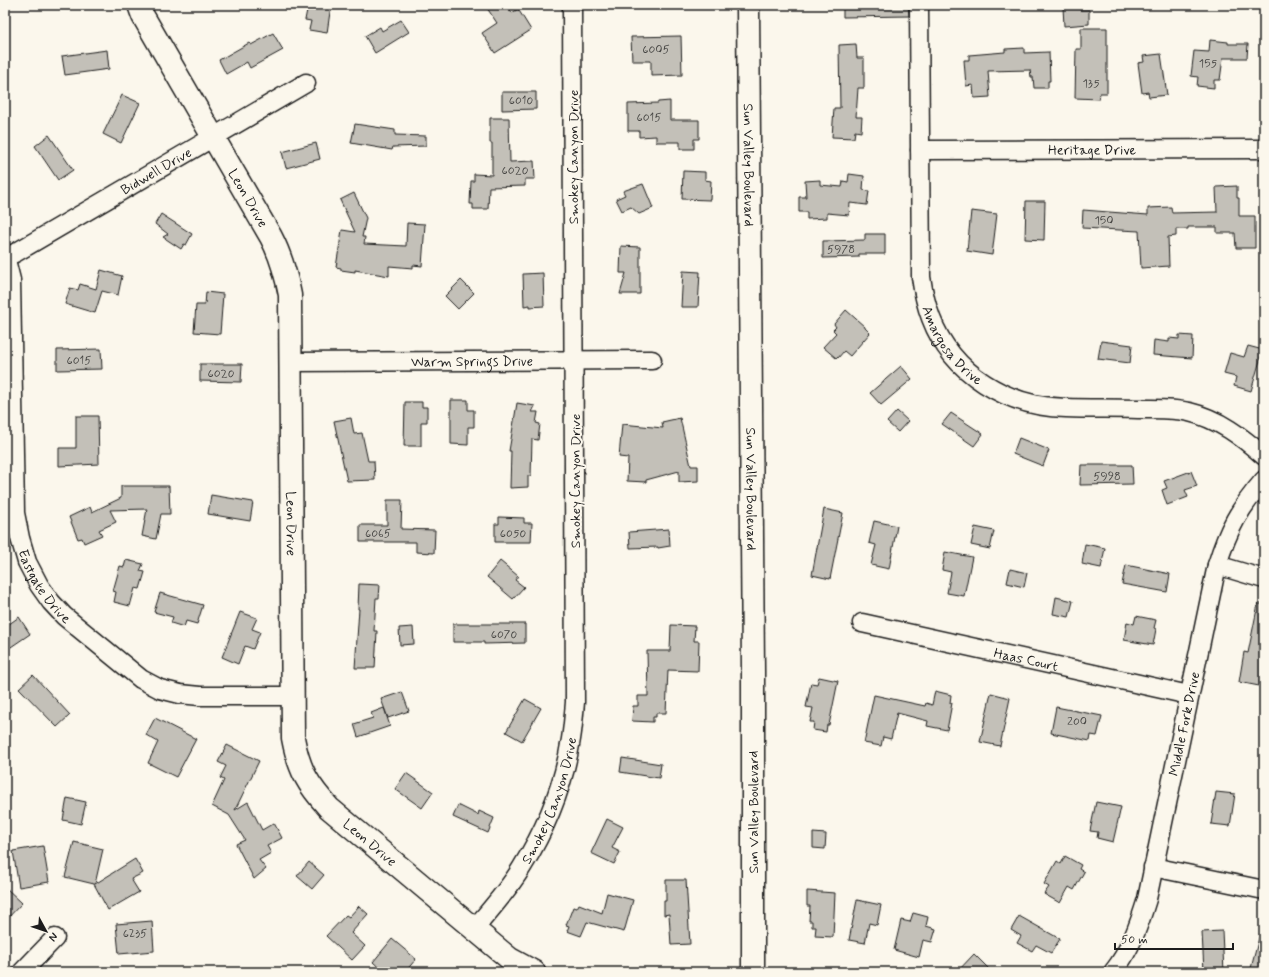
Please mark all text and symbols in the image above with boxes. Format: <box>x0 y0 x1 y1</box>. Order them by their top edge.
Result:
house number: 6005 <box>642 42 670 58</box>
house number: 155 <box>1199 56 1218 72</box>
house number: 135 <box>1082 76 1100 92</box>
street label: Smokey Canyon Drive <box>565 90 583 224</box>
house number: 6010 <box>509 93 533 109</box>
street label: Sun Valley Boulevard <box>739 103 758 227</box>
house number: 6015 <box>637 110 661 126</box>
street label: Heritage Drive <box>1048 141 1136 160</box>
street label: Bidwell Drive <box>118 144 195 199</box>
house number: 6020 <box>502 163 529 179</box>
street label: Leon Drive <box>223 166 272 231</box>
house number: 150 <box>1095 213 1113 229</box>
house number: 5978 <box>827 242 855 258</box>
street label: Amargosa Drive <box>917 304 986 390</box>
house number: 6015 <box>67 353 91 369</box>
street label: Warm Springs Drive <box>411 353 533 373</box>
house number: 6020 <box>208 366 235 382</box>
street label: Smokey Canyon Drive <box>567 414 585 548</box>
street label: Sun Valley Boulevard <box>741 427 760 551</box>
house number: 5998 <box>1093 469 1121 485</box>
street label: Leon Drive <box>281 491 300 556</box>
house number: 6065 <box>365 526 391 542</box>
house number: 6050 <box>500 526 526 542</box>
street label: Eastgate Drive <box>14 547 74 628</box>
house number: 6070 <box>491 627 517 643</box>
street label: Haas Court <box>992 644 1060 676</box>
street label: Middle Fork Drive <box>1165 670 1204 778</box>
house number: 200 <box>1067 714 1087 730</box>
street label: Smokey Canyon Drive <box>518 736 581 868</box>
street label: Sun Valley Boulevard <box>745 751 763 873</box>
street label: Leon Drive <box>339 815 400 871</box>
north arrow <box>26 911 66 951</box>
scale bar <box>1115 925 1233 951</box>
house number: 6235 <box>123 926 147 942</box>
text: N <box>45 929 61 944</box>
text: 50 m <box>1121 932 1148 948</box>

